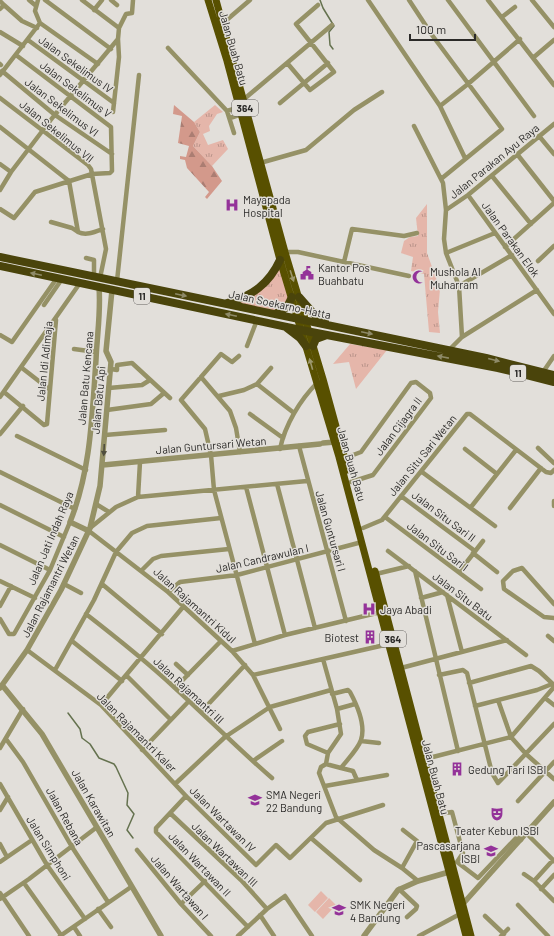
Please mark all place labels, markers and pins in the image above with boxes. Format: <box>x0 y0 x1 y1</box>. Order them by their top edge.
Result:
place label: Mayapada Hospital <box>243 193 290 219</box>
hospital icon: Mayapada Hospital <box>224 197 240 213</box>
place label: Kantor Pos Buahbatu <box>318 261 370 287</box>
public building icon: Kantor Pos Buahbatu <box>299 265 315 281</box>
place label: Mushola Al Muharram <box>430 265 480 291</box>
mosque icon: Mushola Al Muharram <box>411 269 427 285</box>
hospital icon: Jaya Abadi <box>361 601 377 617</box>
place label: Jaya Abadi <box>380 603 432 616</box>
building icon: Biotest <box>362 629 378 645</box>
place label: Biotest <box>324 631 359 644</box>
building icon: Gedung Tari ISBI <box>449 761 465 777</box>
place label: Gedung Tari ISBI <box>468 763 546 776</box>
place label: SMA Negeri 22 Bandung <box>266 788 322 814</box>
school or university icon: SMA Negeri 22 Bandung <box>247 792 263 808</box>
theatre icon: Teater Kebun ISBI <box>489 806 505 822</box>
place label: Teater Kebun ISBI <box>455 824 539 837</box>
place label: Pascasarjana ISBI <box>416 839 480 865</box>
school or university icon: Pascasarjana ISBI <box>483 843 499 859</box>
place label: SMK Negeri 4 Bandung <box>350 898 405 924</box>
school or university icon: SMK Negeri 4 Bandung <box>331 902 347 918</box>

